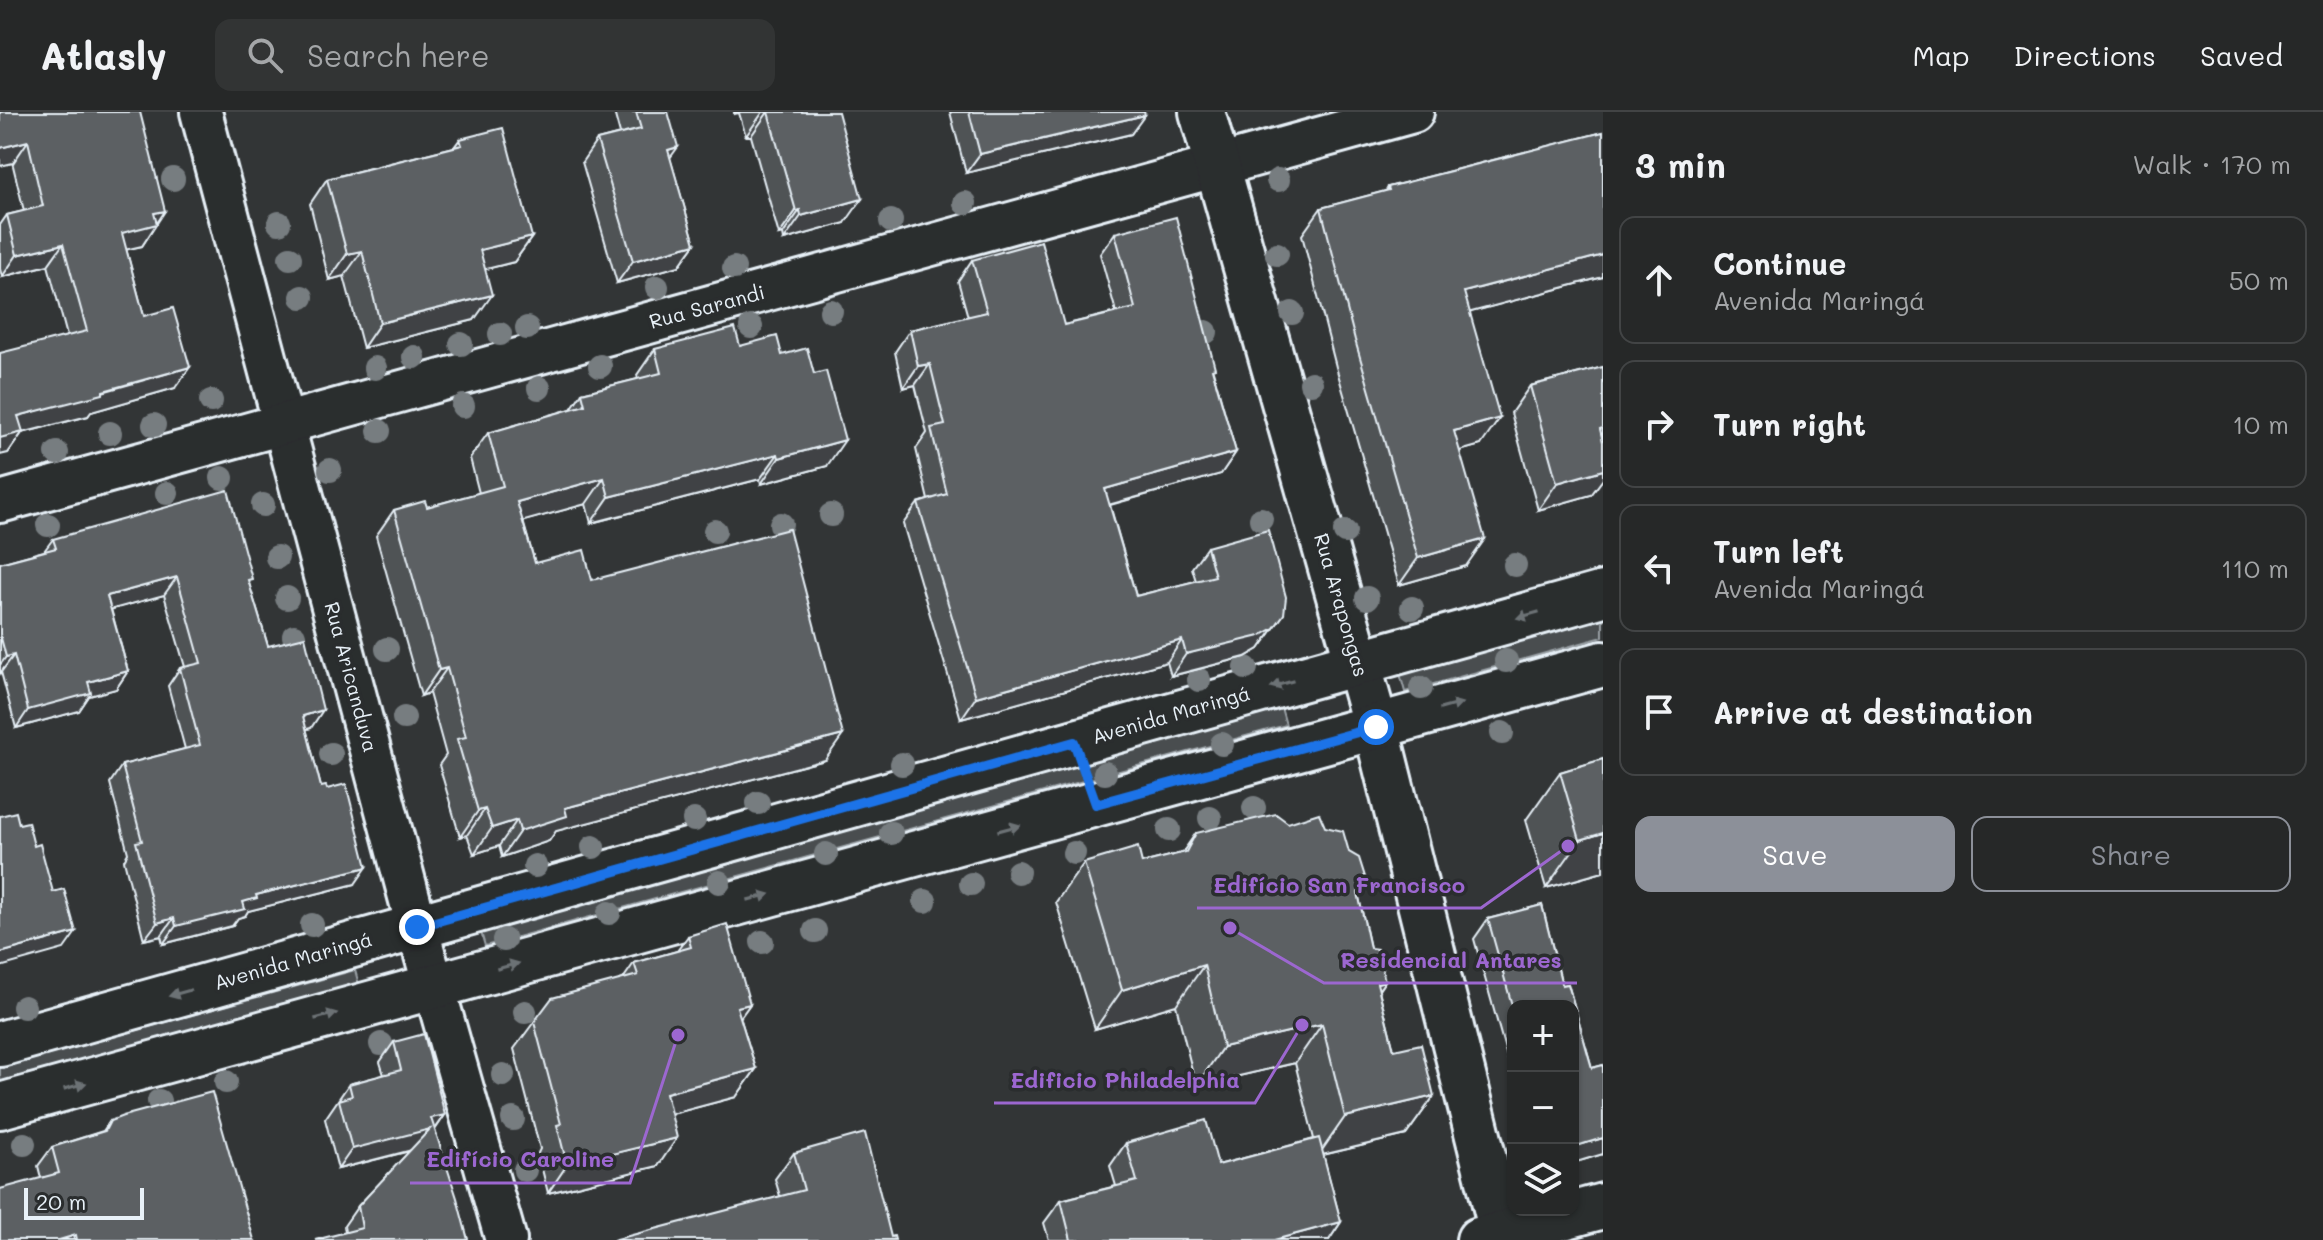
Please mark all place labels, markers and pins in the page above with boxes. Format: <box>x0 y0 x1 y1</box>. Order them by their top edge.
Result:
callout: Edifício San Francisco <box>1197 862 1481 908</box>
callout: Residencial Antares <box>1324 937 1577 983</box>
callout: Edificio Philadelphia <box>994 1057 1255 1103</box>
callout: Edifício Caroline <box>410 1137 630 1183</box>

